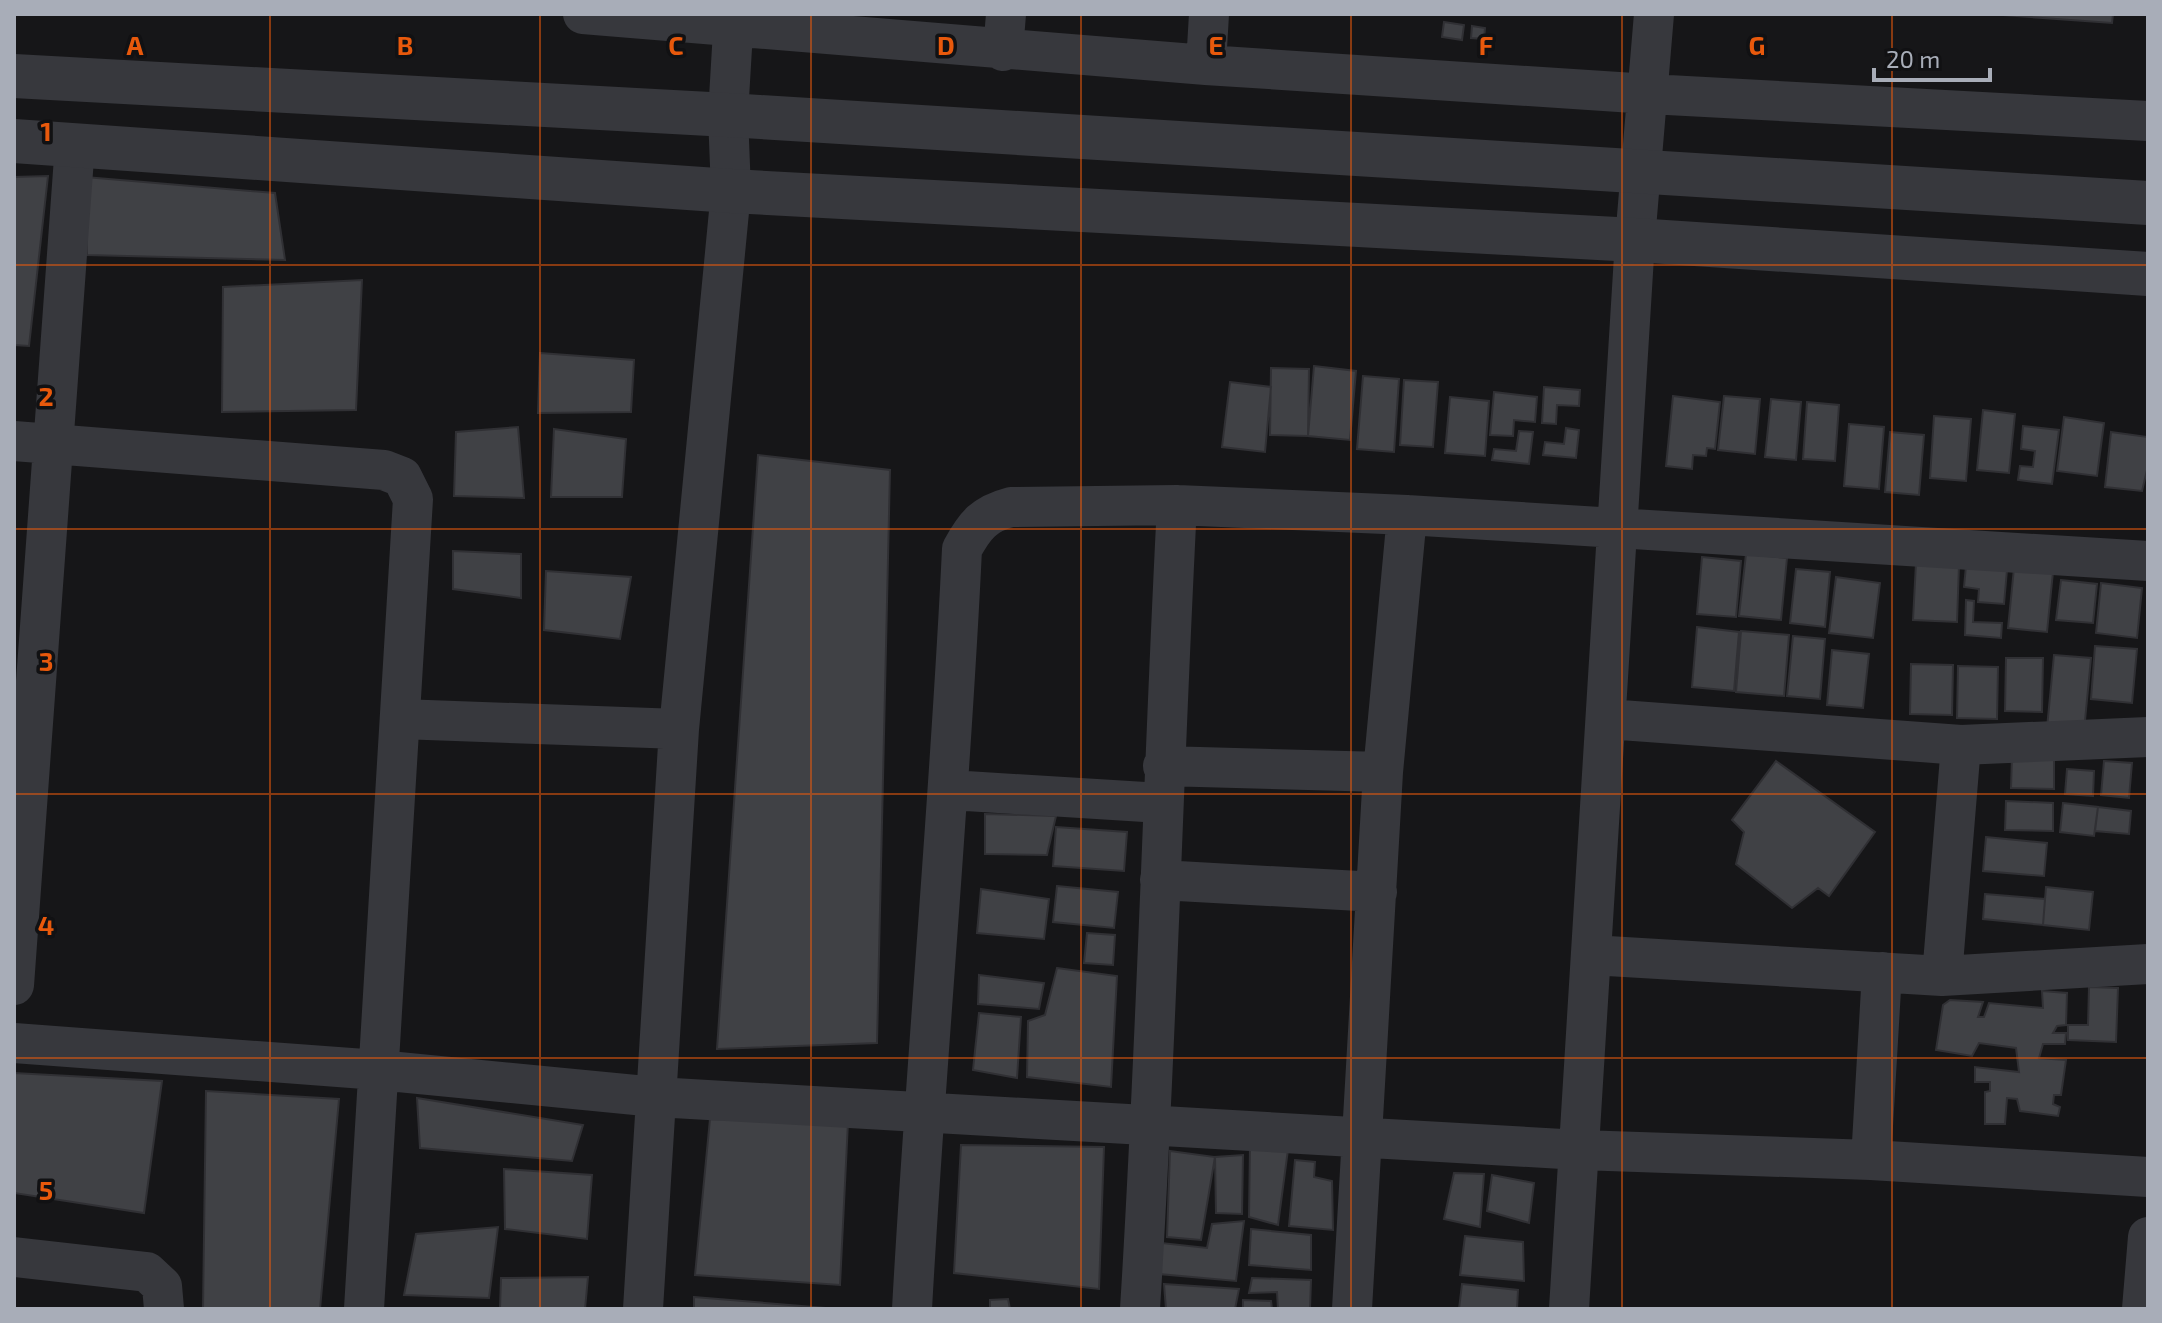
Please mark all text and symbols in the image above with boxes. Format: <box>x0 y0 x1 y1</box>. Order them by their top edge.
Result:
text: A <box>127 29 144 60</box>
text: B <box>397 29 413 60</box>
text: C <box>668 29 684 60</box>
text: D <box>937 29 955 60</box>
text: E <box>1208 29 1224 60</box>
text: F <box>1479 29 1493 60</box>
text: G <box>1749 29 1765 60</box>
scale bar <box>1874 32 1990 82</box>
text: 20 m <box>1886 44 1940 73</box>
text: 1 <box>40 115 52 146</box>
text: 2 <box>38 380 54 411</box>
text: 3 <box>39 645 53 676</box>
text: 4 <box>38 909 54 940</box>
text: 5 <box>39 1174 53 1205</box>

